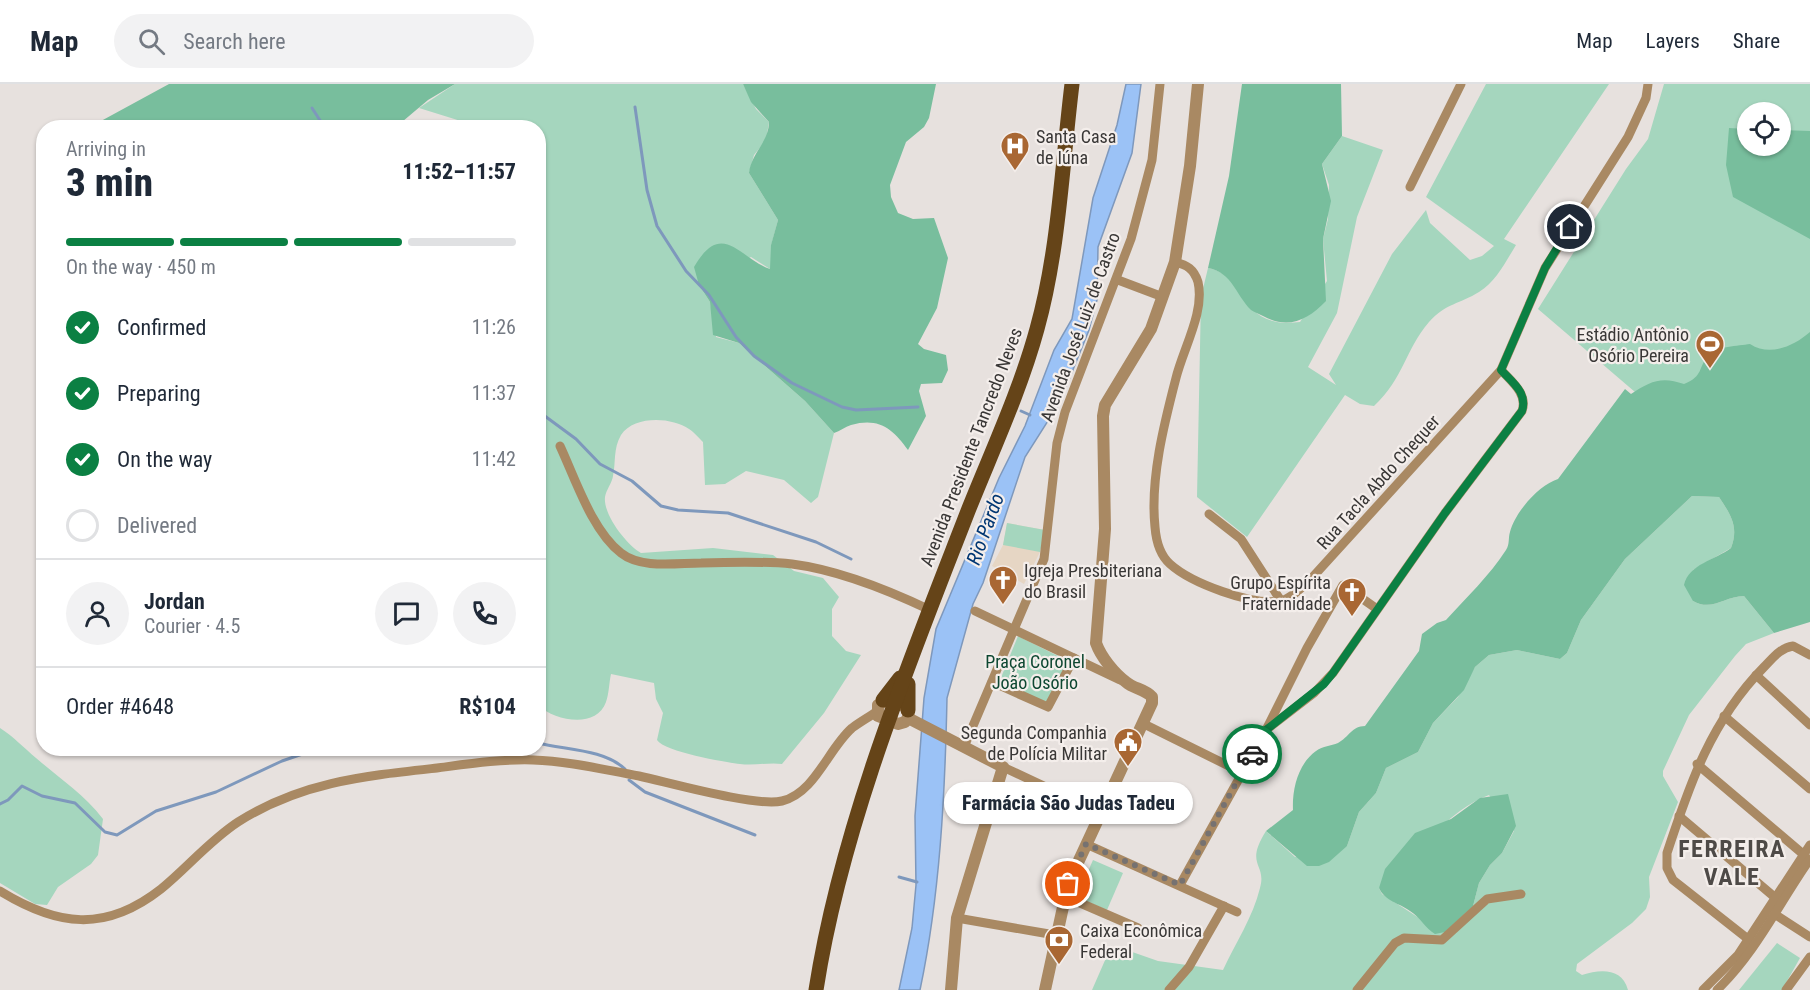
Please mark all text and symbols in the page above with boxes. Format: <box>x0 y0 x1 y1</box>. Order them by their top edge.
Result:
search box <box>114 14 534 68</box>
text: Map <box>30 25 78 58</box>
icon: search <box>135 25 168 58</box>
text: Search here <box>183 29 286 54</box>
text: Map <box>1576 29 1613 53</box>
text: Layers <box>1646 29 1700 53</box>
text: Share <box>1733 29 1780 53</box>
map controls <box>1737 102 1791 156</box>
button: locate <box>1737 102 1791 156</box>
place label: Santa Casa de Iúna <box>1036 126 1116 168</box>
hospital icon: Santa Casa de Iúna <box>999 130 1031 172</box>
text: Arriving in <box>66 137 146 161</box>
text: 11:52–11:57 <box>402 159 516 184</box>
text: 3 min <box>66 160 153 206</box>
pin <box>1544 201 1595 252</box>
icon: home <box>1553 210 1586 243</box>
street label: Avenida José Luiz de Castro <box>1036 229 1124 425</box>
text: On the way · 450 m <box>66 255 216 279</box>
icon: check <box>66 311 99 344</box>
text: Confirmed <box>117 315 206 340</box>
text: 11:26 <box>472 315 516 339</box>
place label: Estádio Antônio Osório Pereira <box>1577 324 1689 366</box>
street label: Avenida Presidente Tancredo Neves <box>916 325 1026 569</box>
sports icon: Estádio Antônio Osório Pereira <box>1694 328 1726 370</box>
icon: check <box>66 377 99 410</box>
text: Preparing <box>117 381 201 406</box>
text: 11:37 <box>472 381 516 405</box>
street label: Rua Tacla Abdo Chequer <box>1312 410 1444 553</box>
icon: check <box>66 443 99 476</box>
text: On the way <box>117 447 212 472</box>
text: 11:42 <box>472 447 516 471</box>
water label: Rio Pardo <box>961 490 1009 568</box>
text: Delivered <box>117 513 197 538</box>
place label: Igreja Presbiteriana do Brasil <box>1024 560 1162 602</box>
church icon: Igreja Presbiteriana do Brasil <box>987 564 1019 606</box>
place label: Grupo Espírita Fraternidade <box>1230 572 1331 614</box>
church icon: Grupo Espírita Fraternidade <box>1336 576 1368 618</box>
button: person <box>66 582 129 645</box>
button: chat <box>375 582 438 645</box>
button: phone <box>453 582 516 645</box>
text: Jordan <box>144 589 205 614</box>
text: Courier · 4.5 <box>144 614 240 638</box>
park label: Praça Coronel João Osório <box>985 651 1085 693</box>
text: Order #4648 <box>66 694 174 719</box>
text: R$104 <box>459 694 516 719</box>
place label: Segunda Companhia de Polícia Militar <box>961 722 1108 764</box>
courier <box>1222 724 1282 784</box>
public building icon: Segunda Companhia de Polícia Militar <box>1112 726 1144 768</box>
icon: car <box>1236 738 1269 771</box>
callout: Farmácia São Judas Tadeu <box>944 782 1192 824</box>
text: Farmácia São Judas Tadeu <box>962 791 1175 815</box>
district label: FERREIRA VALE <box>1678 835 1786 891</box>
pin <box>1042 858 1093 909</box>
icon: bag <box>1051 867 1084 900</box>
place label: Caixa Econômica Federal <box>1080 920 1202 962</box>
bank icon: Caixa Econômica Federal <box>1043 924 1075 966</box>

